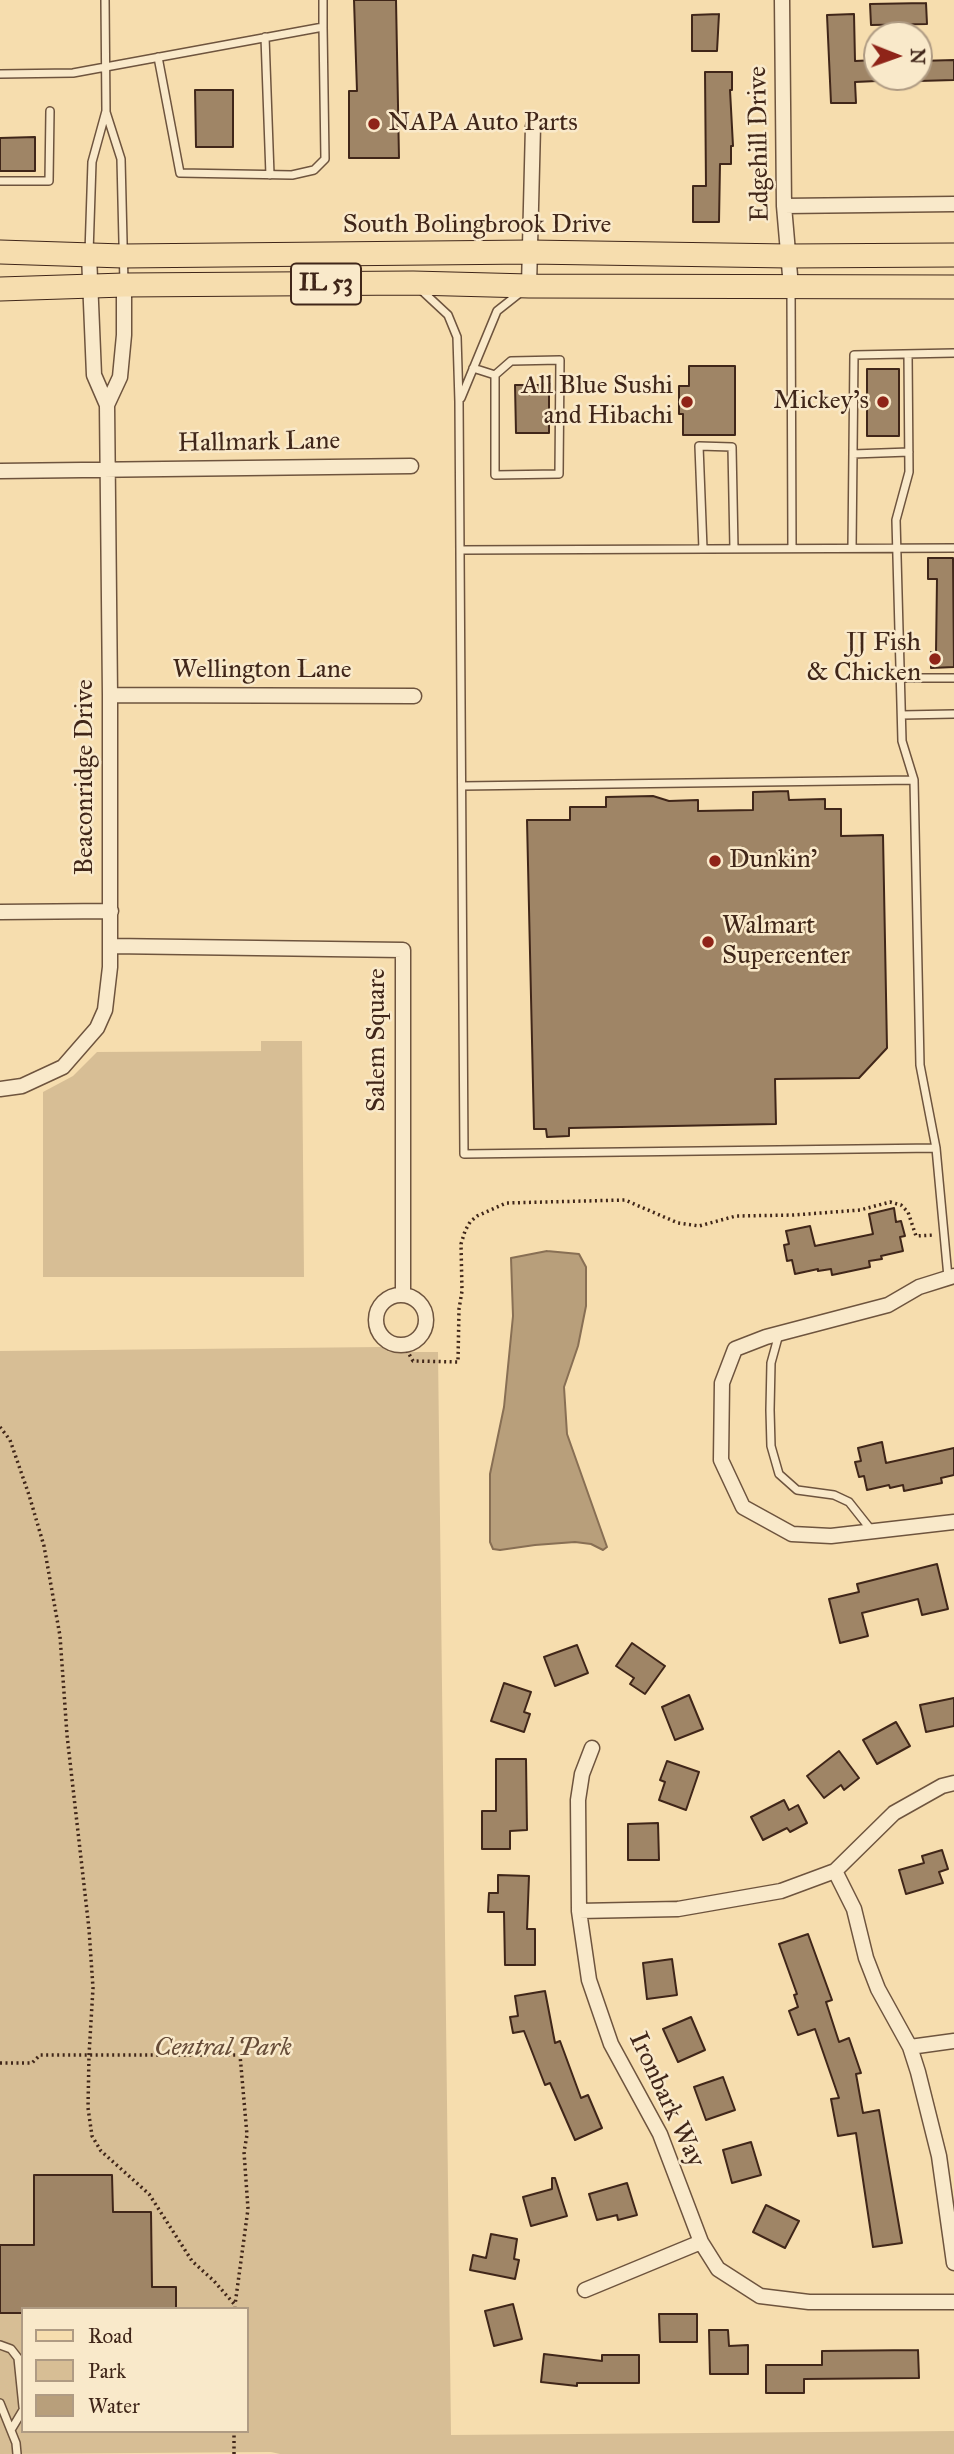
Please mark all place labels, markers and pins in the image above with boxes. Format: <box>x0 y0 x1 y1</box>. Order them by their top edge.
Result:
place label: NAPA Auto Parts <box>388 108 578 140</box>
marker: NAPA Auto Parts <box>366 116 382 132</box>
place label: All Blue Sushi and Hibachi <box>522 371 673 432</box>
place label: Mickey's <box>773 386 869 418</box>
marker: All Blue Sushi and Hibachi <box>679 394 695 410</box>
marker: Mickey's <box>875 394 891 410</box>
place label: JJ Fish & Chicken <box>806 628 921 690</box>
marker: JJ Fish & Chicken <box>927 651 943 667</box>
place label: Dunkin' <box>729 845 817 877</box>
marker: Dunkin' <box>707 853 723 869</box>
place label: Walmart Supercenter <box>722 911 850 972</box>
marker: Walmart Supercenter <box>700 934 716 950</box>

